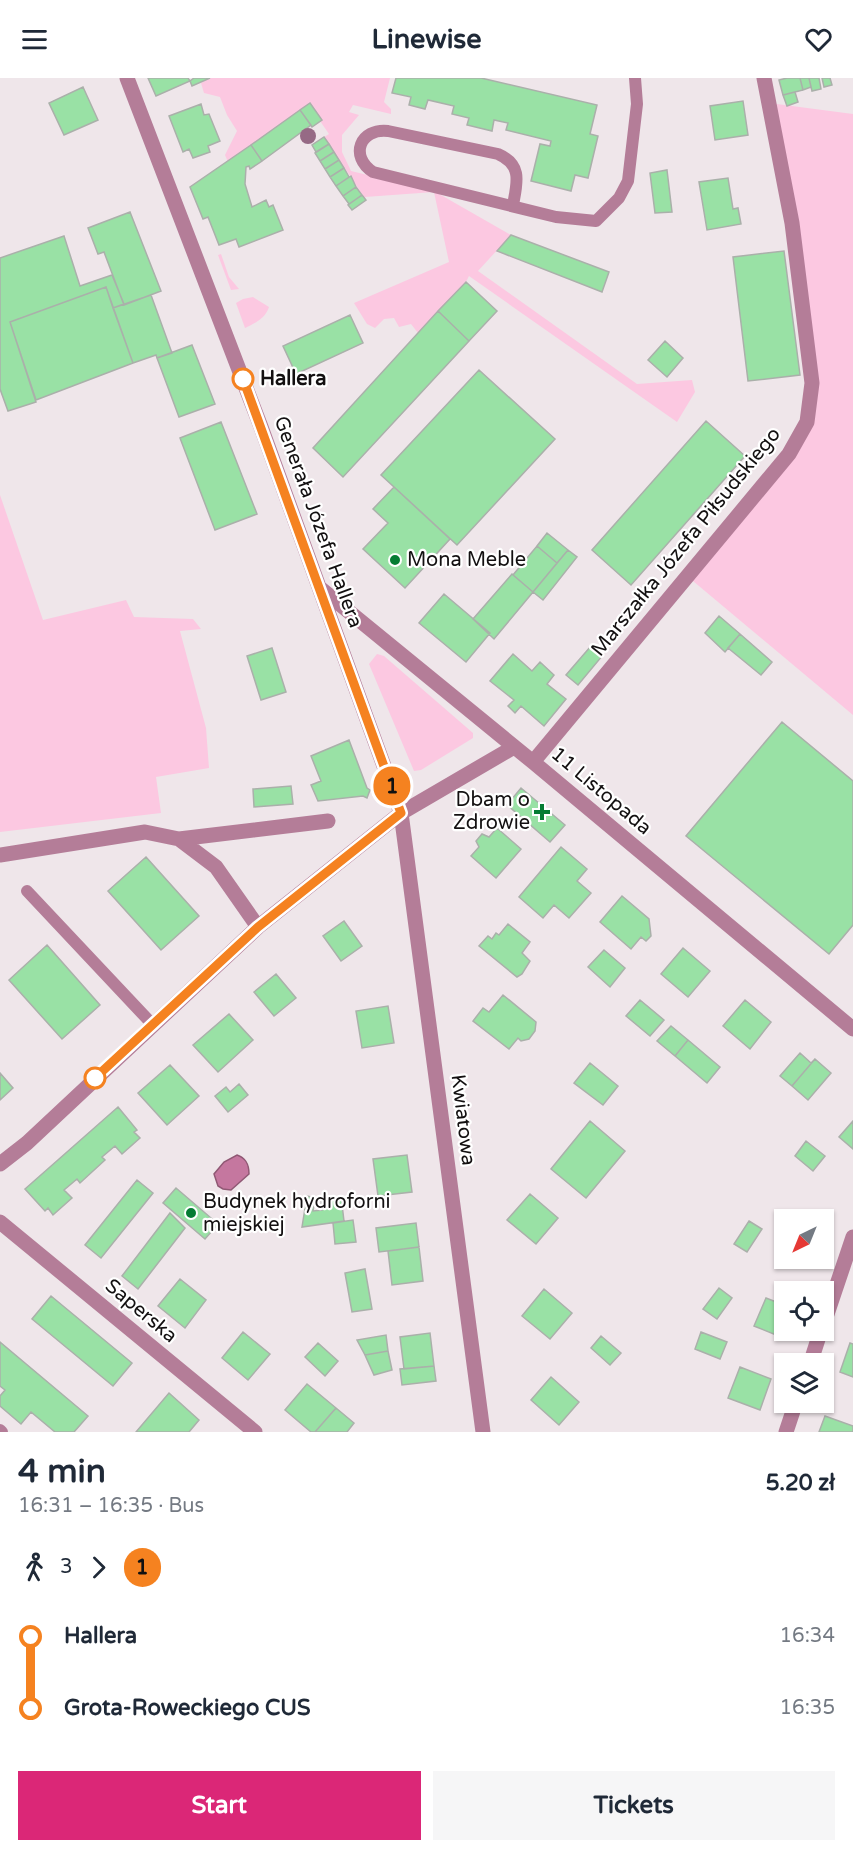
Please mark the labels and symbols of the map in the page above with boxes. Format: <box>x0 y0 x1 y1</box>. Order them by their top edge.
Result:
place label: Hallera <box>260 367 327 391</box>
marker: Hallera <box>232 368 254 390</box>
street label: Generała Józefa Hallera <box>268 413 368 631</box>
street label: Marszałka Józefa Piłsudskiego <box>586 423 786 661</box>
place label: Mona Meble <box>407 548 526 572</box>
marker: Mona Meble <box>388 553 402 567</box>
street label: 11 Listopada <box>546 742 656 840</box>
line badge: 1 <box>372 766 412 806</box>
place label: Dbam o Zdrowie <box>453 788 530 835</box>
marker: Dbam o Zdrowie <box>535 805 549 819</box>
unlabelled marker <box>84 1067 106 1089</box>
street label: Kwiatowa <box>446 1073 480 1167</box>
place label: Budynek hydroforni miejskiej <box>203 1190 391 1237</box>
marker: Budynek hydroforni miejskiej <box>184 1206 198 1220</box>
north arrow <box>774 1209 834 1269</box>
street label: Saperska <box>100 1274 182 1348</box>

